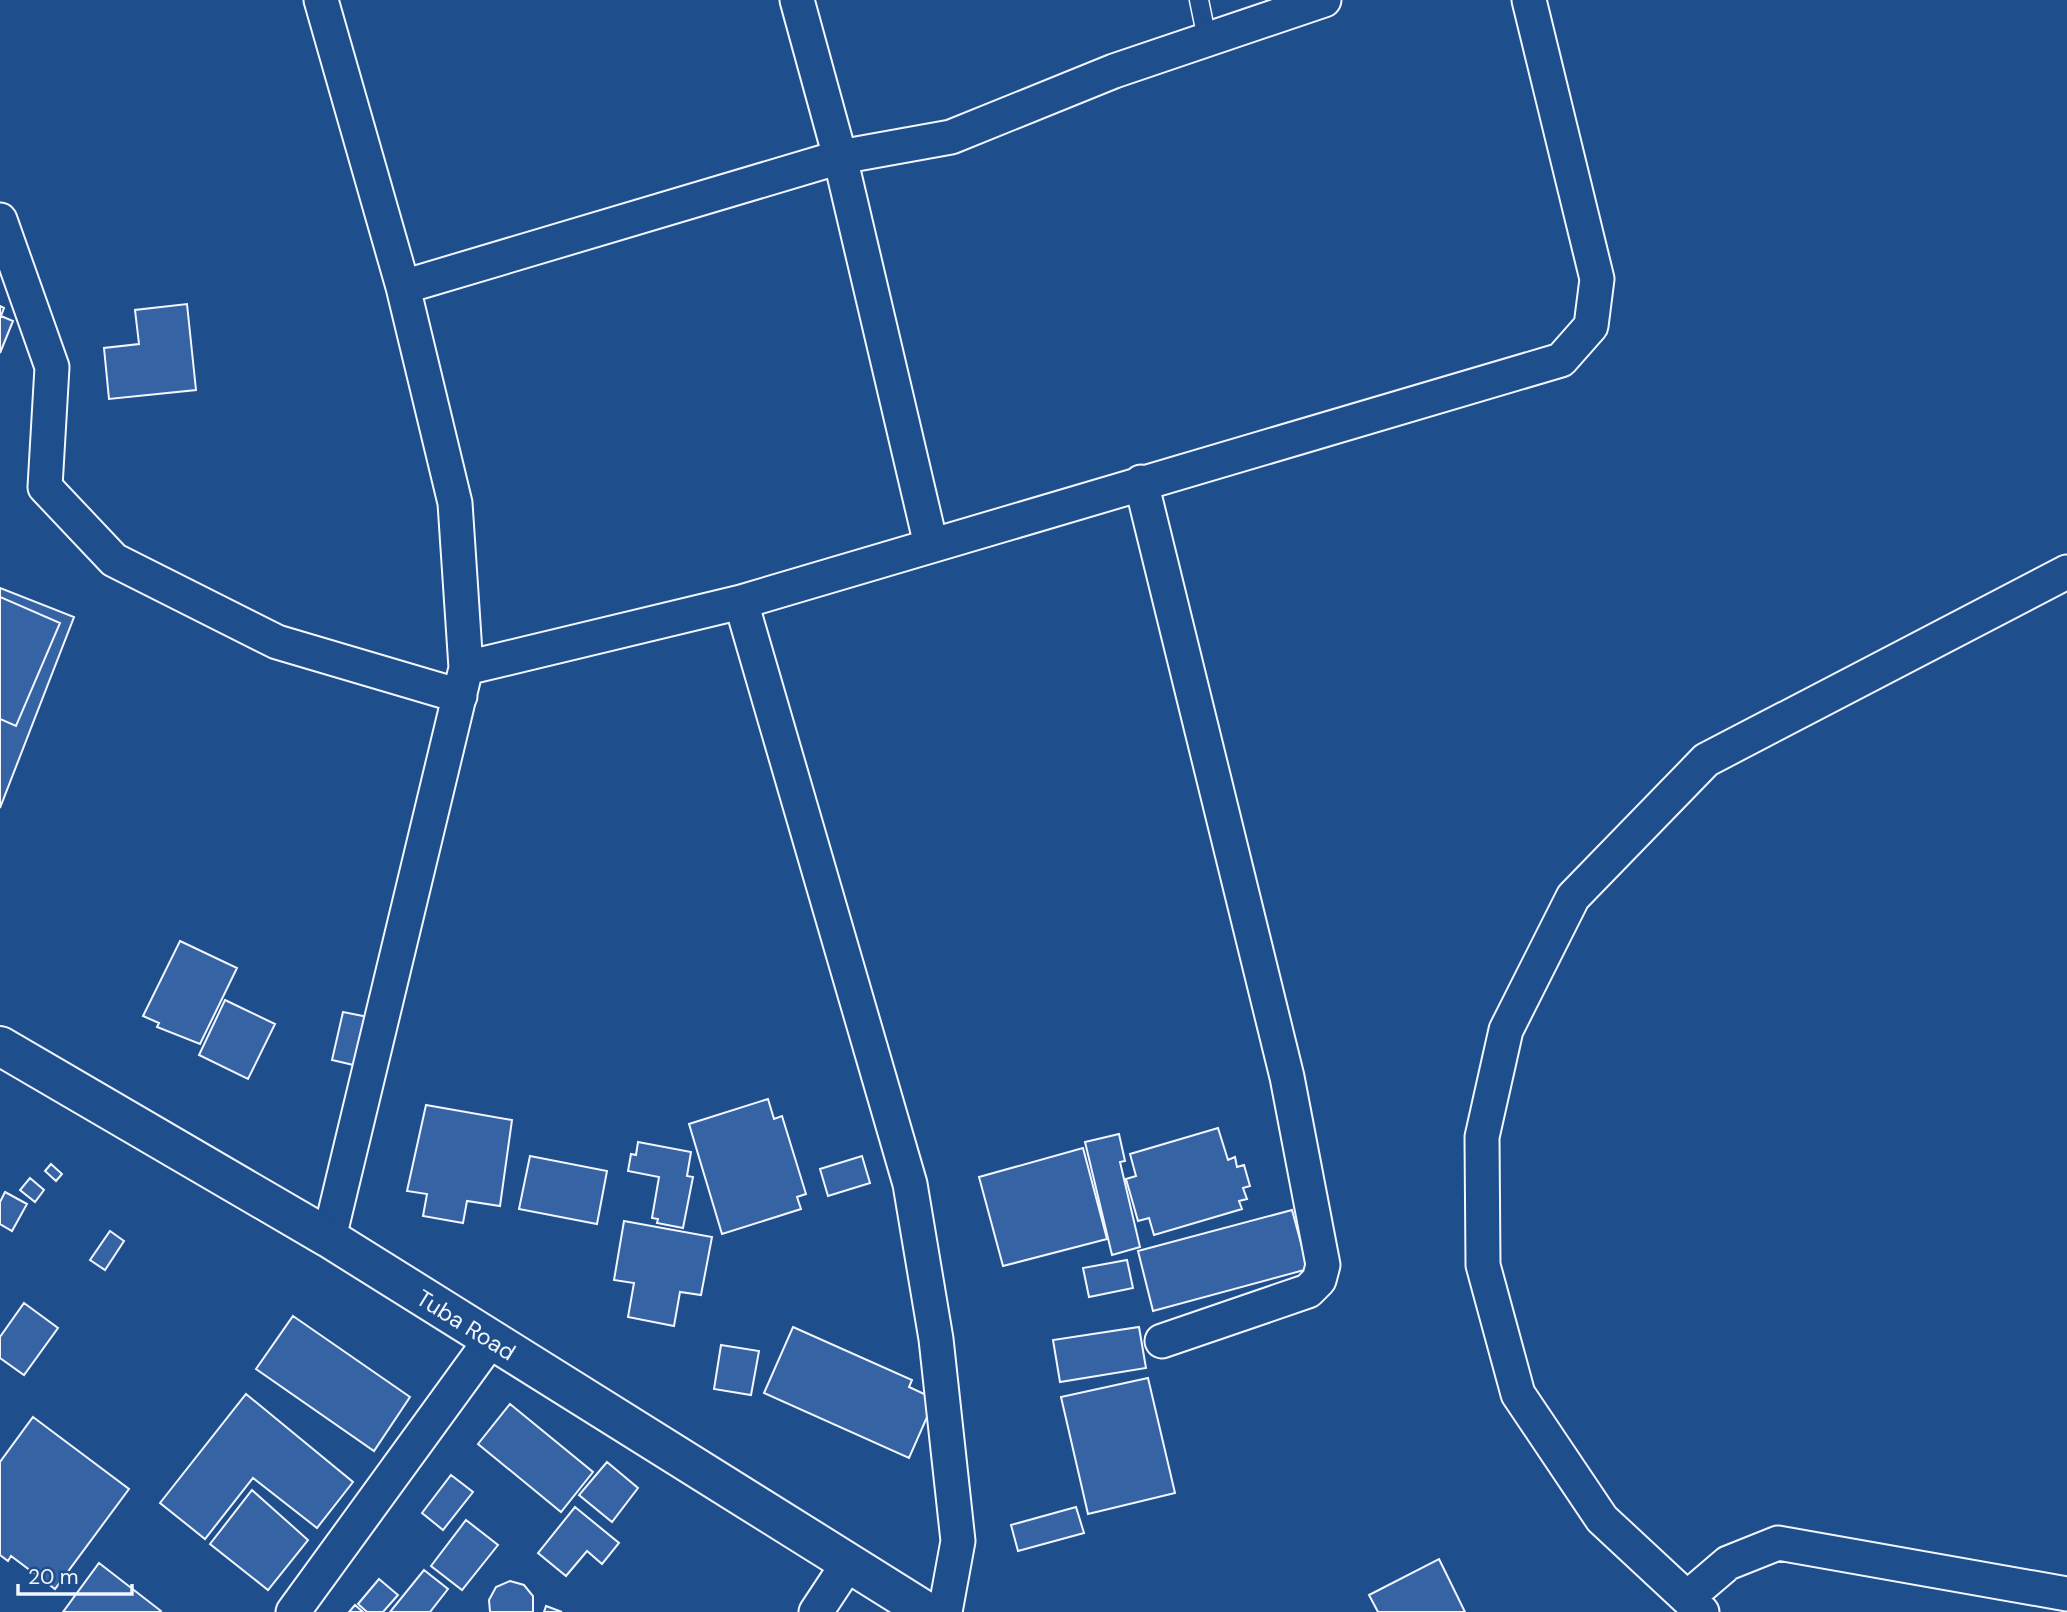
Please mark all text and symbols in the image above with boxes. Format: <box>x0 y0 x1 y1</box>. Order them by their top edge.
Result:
street label: Tuba Road <box>411 1283 521 1367</box>
scale bar <box>18 1552 131 1596</box>
text: 20 m <box>28 1563 79 1591</box>

